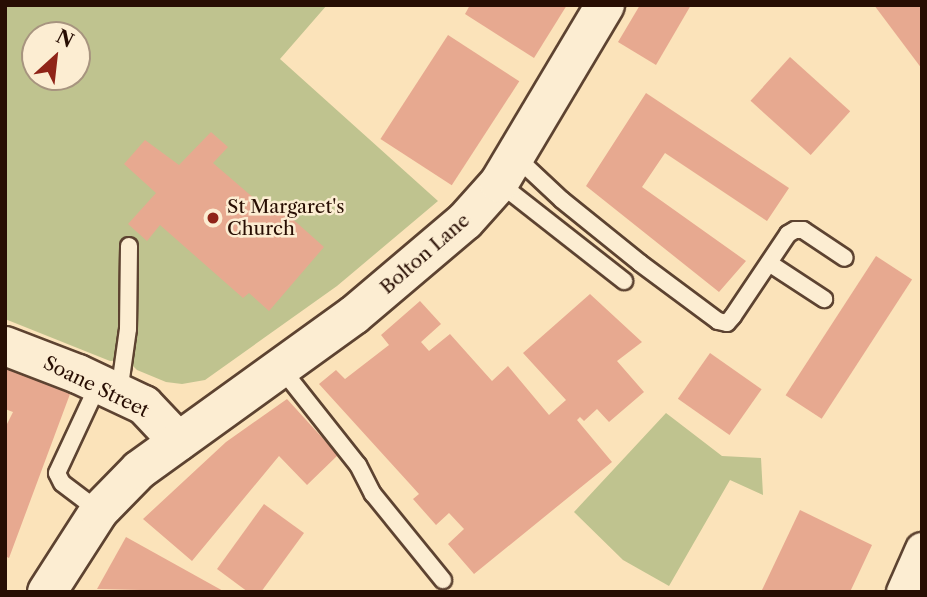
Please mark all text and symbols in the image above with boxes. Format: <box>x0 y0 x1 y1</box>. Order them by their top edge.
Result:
north arrow <box>21 21 91 91</box>
text: N <box>52 25 77 53</box>
place label: St Margaret's Church <box>227 196 344 240</box>
street label: Bolton Lane <box>376 209 474 299</box>
marker: St Margaret's Church <box>205 210 221 226</box>
street label: Soane Street <box>40 352 152 422</box>

